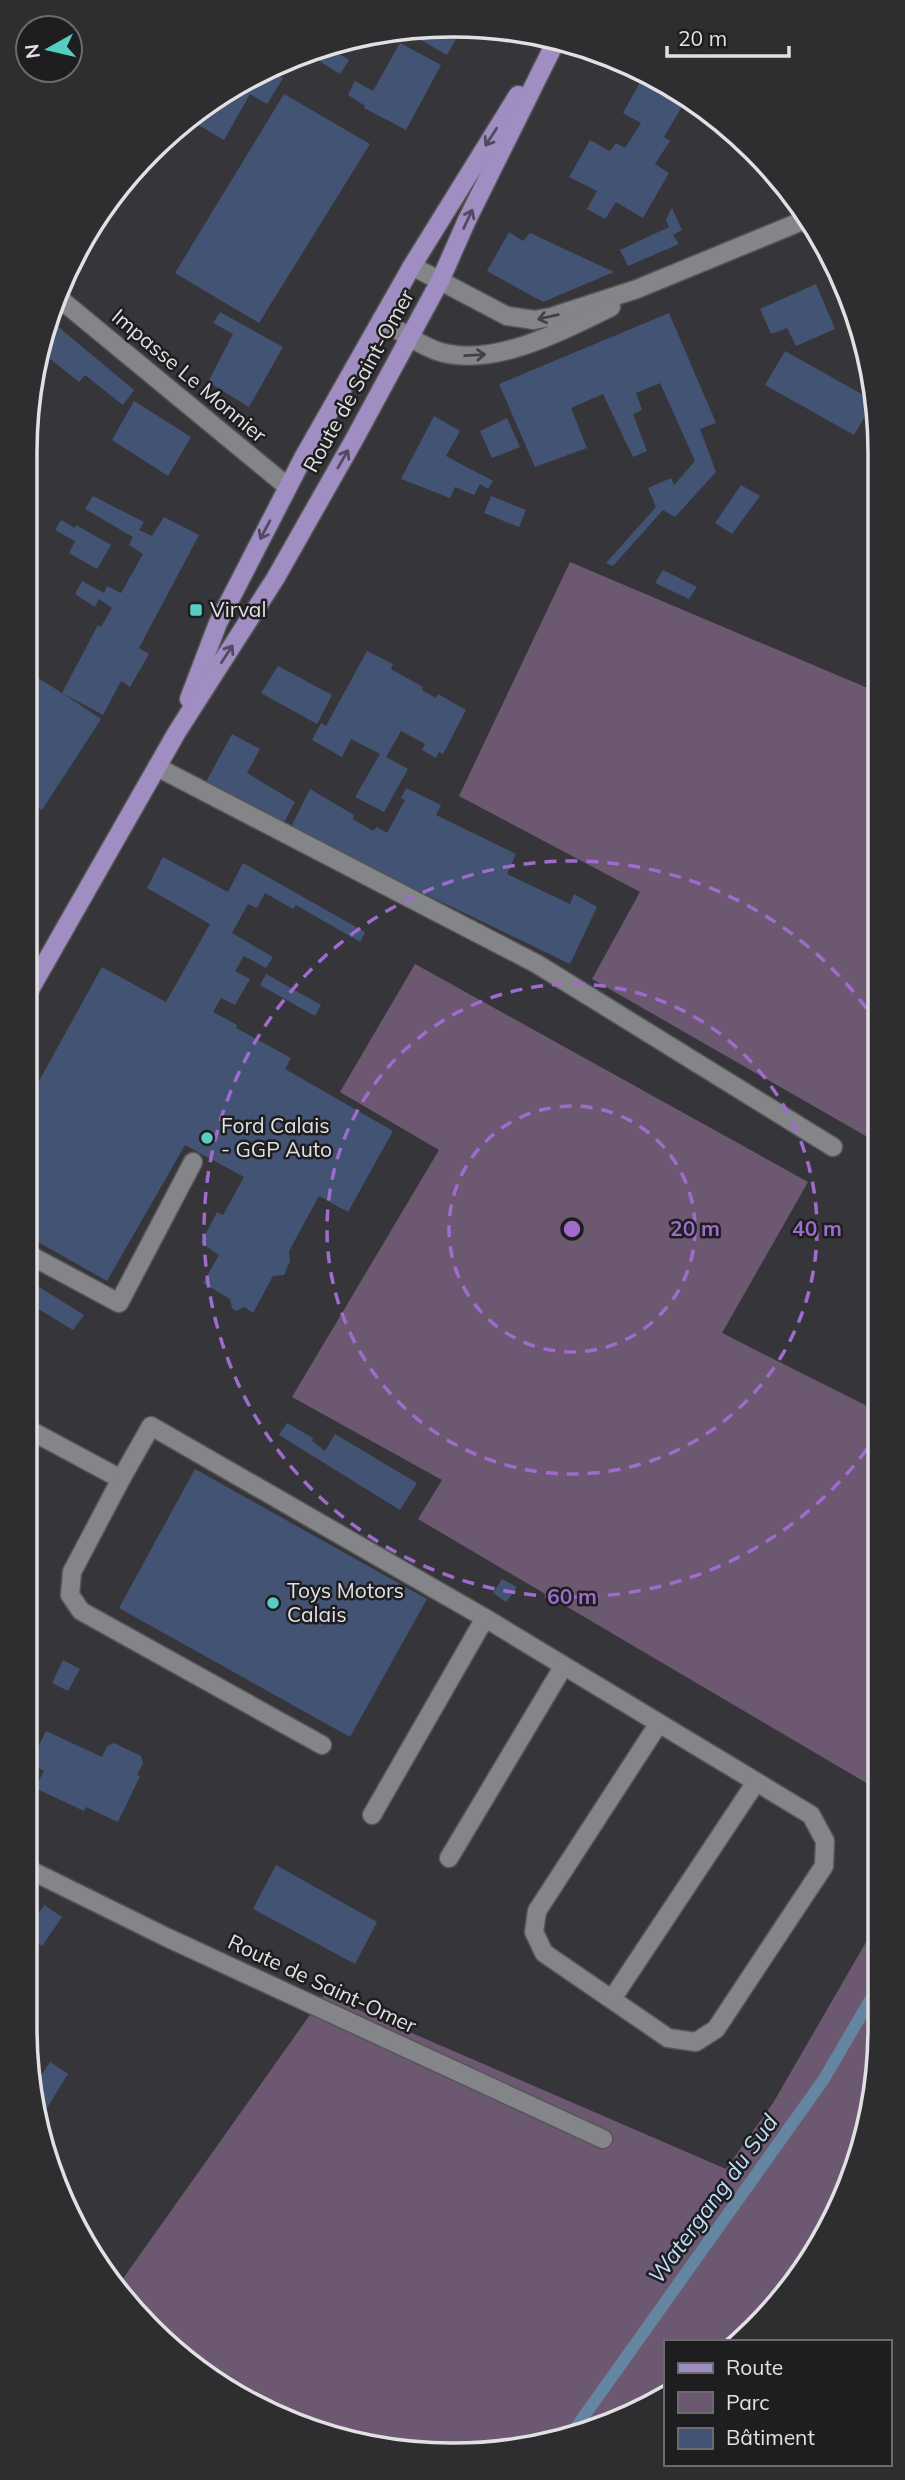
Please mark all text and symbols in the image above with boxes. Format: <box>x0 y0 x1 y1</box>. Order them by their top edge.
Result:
north arrow <box>14 14 84 84</box>
scale bar <box>667 14 790 58</box>
text: 20 m <box>678 25 727 51</box>
text: N <box>19 43 45 60</box>
one-way arrow <box>483 127 498 146</box>
one-way arrow <box>462 209 475 230</box>
street label: Route de Saint-Omer <box>297 284 419 476</box>
street label: Impasse Le Monnier <box>107 303 272 448</box>
one-way arrow <box>537 311 560 324</box>
one-way arrow <box>463 348 486 361</box>
one-way arrow <box>336 449 350 469</box>
one-way arrow <box>258 519 272 540</box>
place label: Virval <box>210 596 266 622</box>
marker: Virval <box>188 602 204 618</box>
one-way arrow <box>220 645 235 664</box>
place label: Ford Calais - GGP Auto <box>221 1112 332 1162</box>
marker: Ford Calais - GGP Auto <box>199 1130 215 1146</box>
text: 20 m <box>670 1215 720 1241</box>
text: 40 m <box>792 1215 842 1241</box>
centre of rings <box>560 1217 584 1241</box>
place label: Toys Motors Calais <box>287 1577 404 1627</box>
text: 60 m <box>547 1583 597 1609</box>
marker: Toys Motors Calais <box>265 1595 281 1611</box>
street label: Route de Saint-Omer <box>224 1928 421 2038</box>
water label: Watergang du Sud <box>641 2108 784 2289</box>
legend <box>664 2340 891 2466</box>
text: Route <box>726 2354 783 2380</box>
text: Parc <box>726 2389 770 2415</box>
text: Bâtiment <box>726 2424 815 2450</box>

